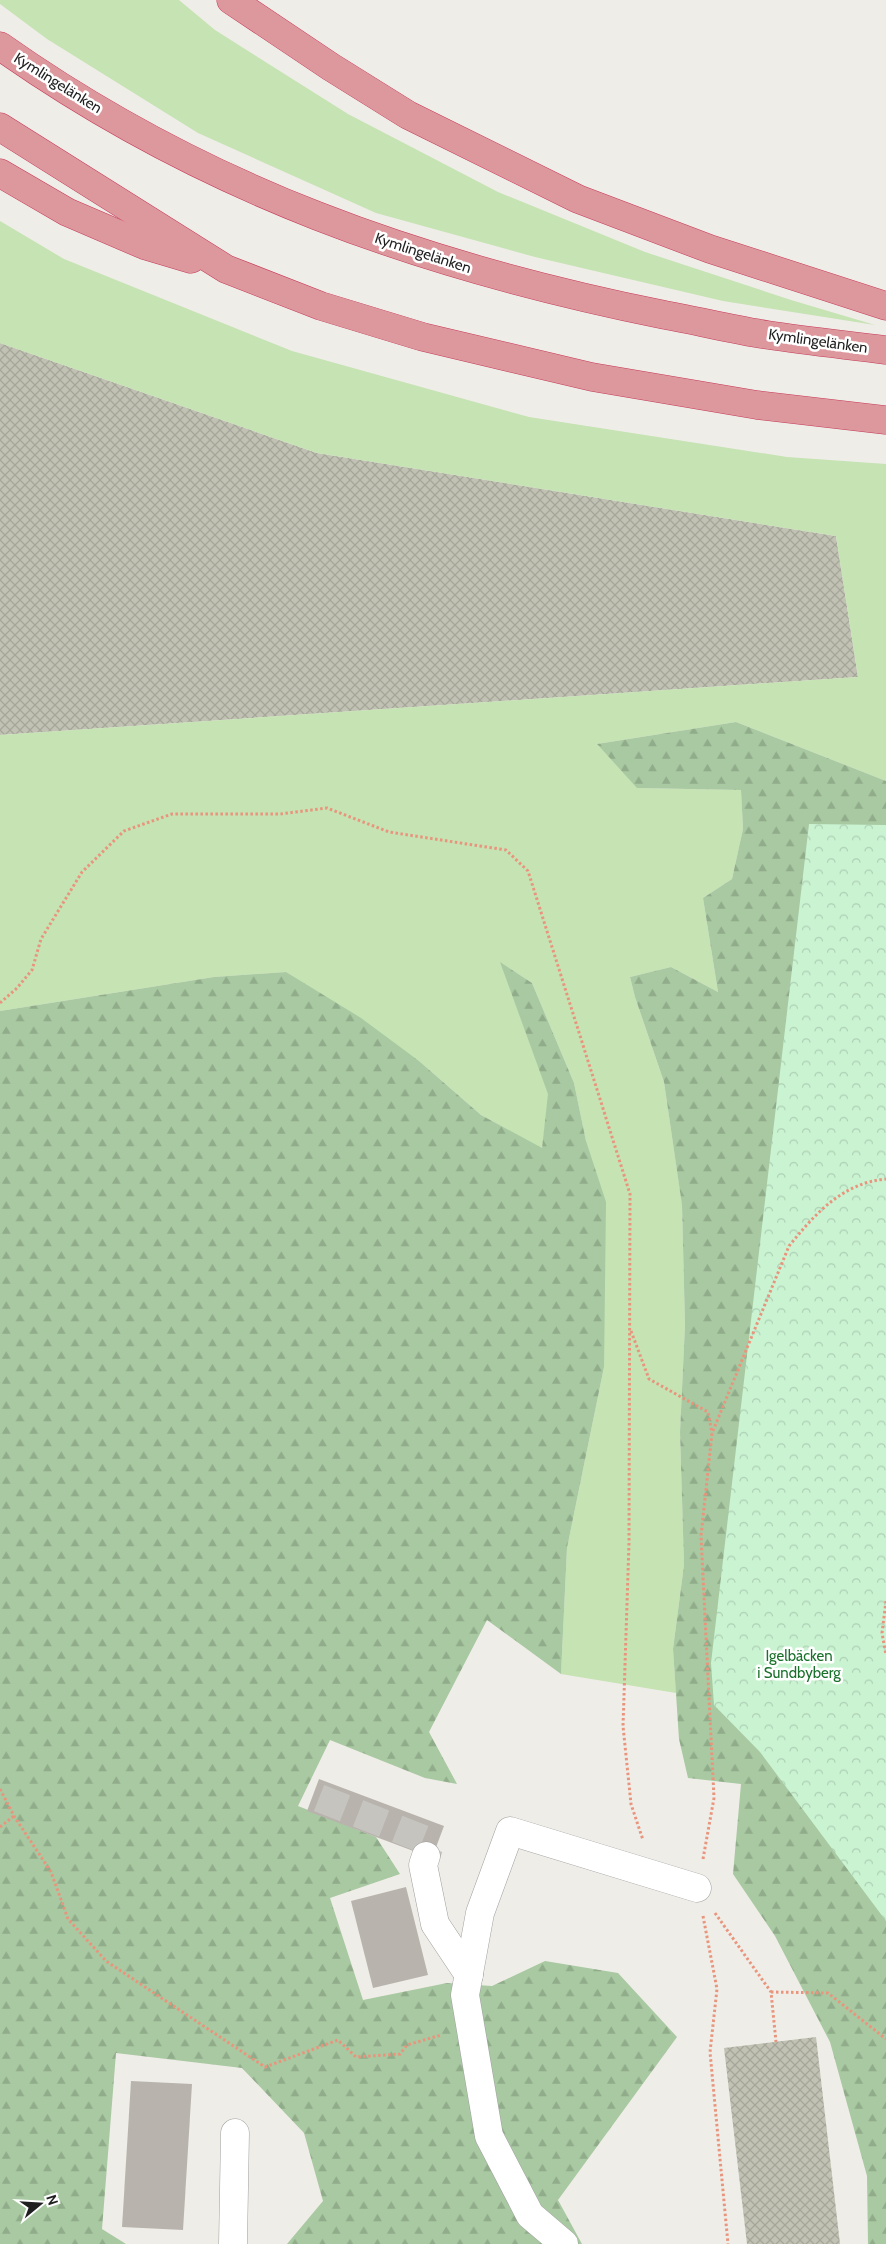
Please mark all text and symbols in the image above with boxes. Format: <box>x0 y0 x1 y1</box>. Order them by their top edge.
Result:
street label: Kymlingelänken <box>11 49 105 117</box>
street label: Kymlingelänken <box>373 229 473 277</box>
street label: Kymlingelänken <box>767 325 869 357</box>
park label: Igelbäcken i Sundbyberg <box>757 1647 841 1682</box>
north arrow <box>15 2179 65 2229</box>
text: N <box>42 2192 62 2207</box>

